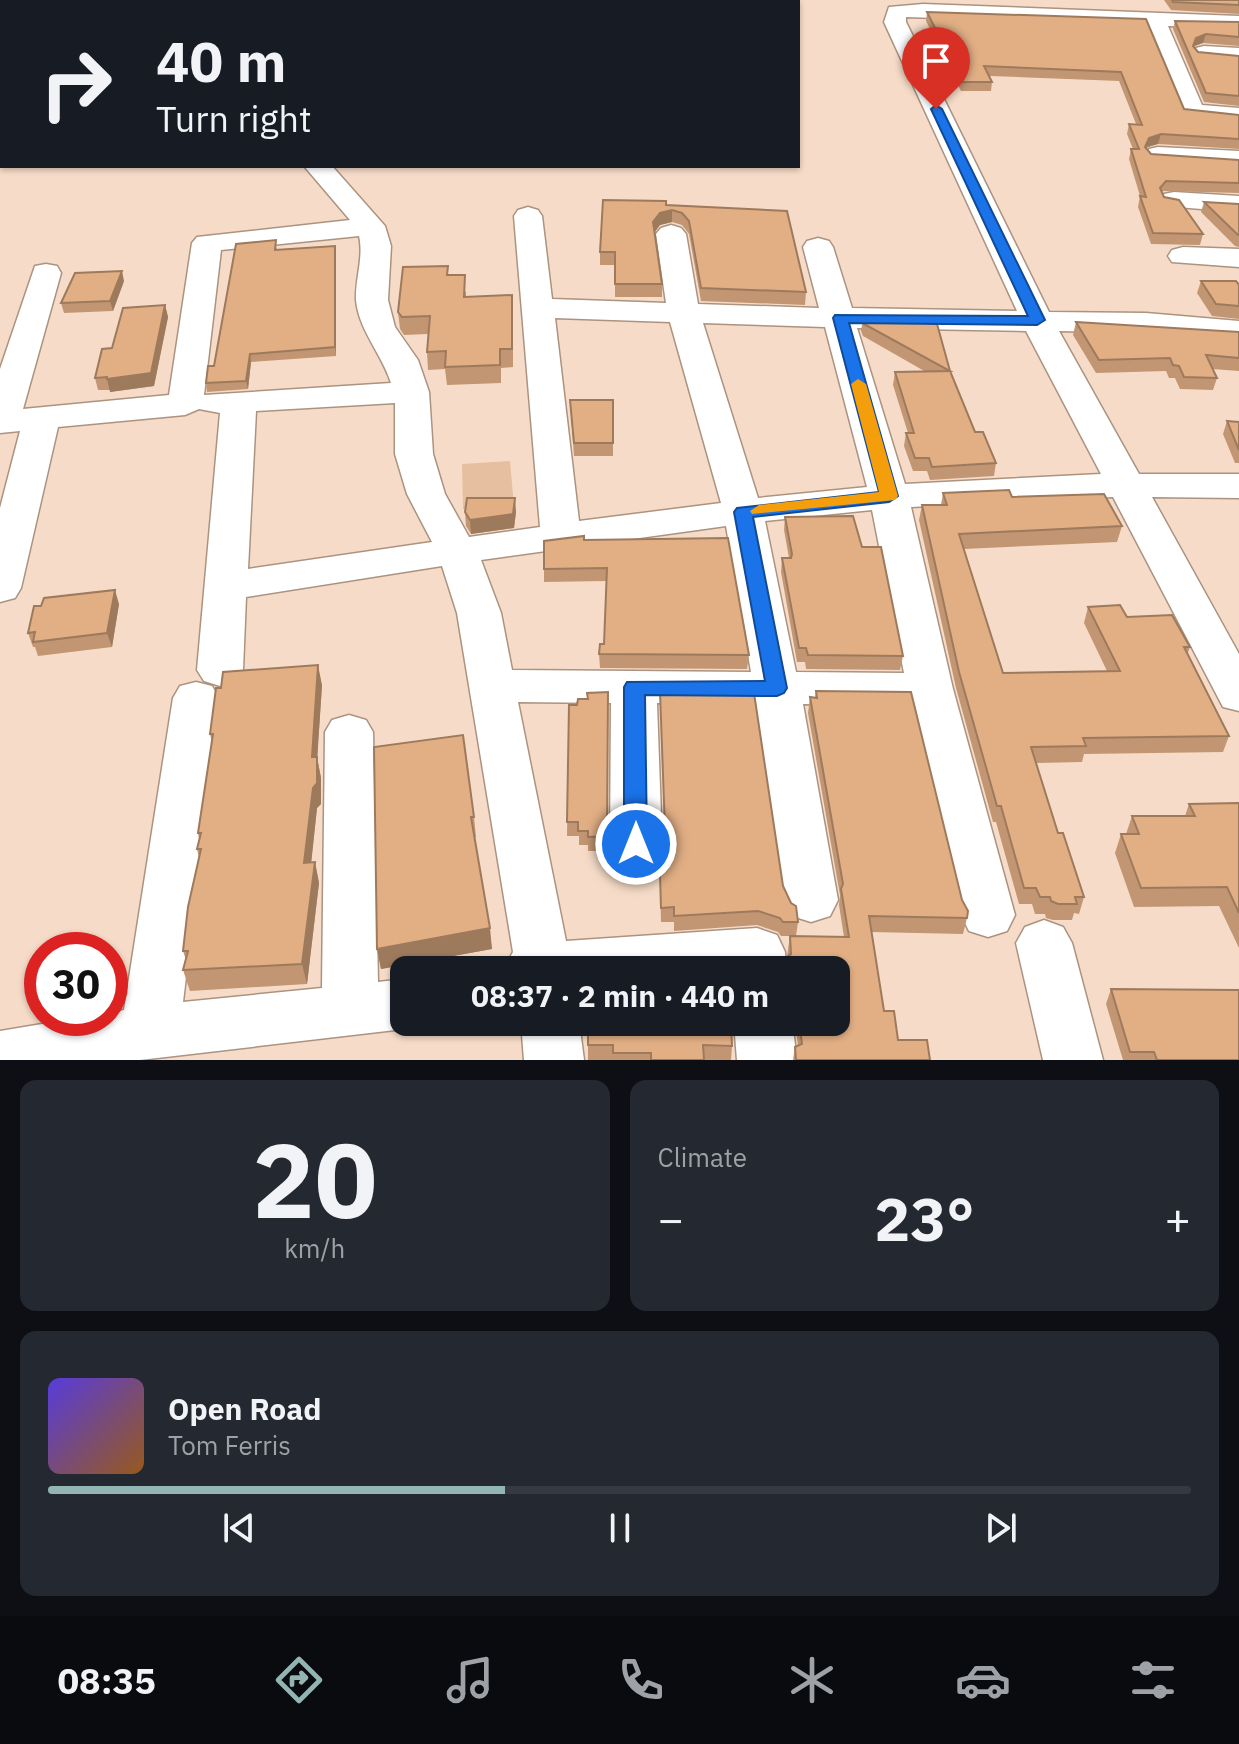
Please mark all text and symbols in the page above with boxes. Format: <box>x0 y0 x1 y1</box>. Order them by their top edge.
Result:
text: 40 m <box>156 25 286 97</box>
pin <box>902 27 970 109</box>
icon: right <box>24 32 128 136</box>
icon: arrive <box>914 39 958 83</box>
text: Turn right <box>156 95 312 142</box>
position arrow <box>594 802 678 886</box>
speed limit sign: 30 <box>24 932 128 1036</box>
text: 08:37 · 2 min · 440 m <box>471 976 769 1015</box>
text: 20 <box>252 1111 377 1247</box>
text: Climate <box>658 1140 747 1174</box>
text: 23° <box>874 1179 974 1258</box>
text: − <box>658 1190 684 1247</box>
text: + <box>1165 1190 1191 1247</box>
text: km/h <box>284 1231 345 1265</box>
text: Open Road <box>168 1389 321 1428</box>
text: Tom Ferris <box>168 1428 291 1462</box>
icon: previous <box>217 1506 261 1550</box>
icon: pause <box>598 1506 642 1550</box>
icon: next <box>979 1506 1023 1550</box>
icon: directions <box>271 1652 327 1708</box>
icon: music <box>442 1652 498 1708</box>
icon: phone <box>613 1652 669 1708</box>
icon: climate <box>784 1652 840 1708</box>
icon: car <box>955 1652 1011 1708</box>
icon: filters <box>1125 1652 1181 1708</box>
text: 08:35 <box>57 1657 156 1704</box>

